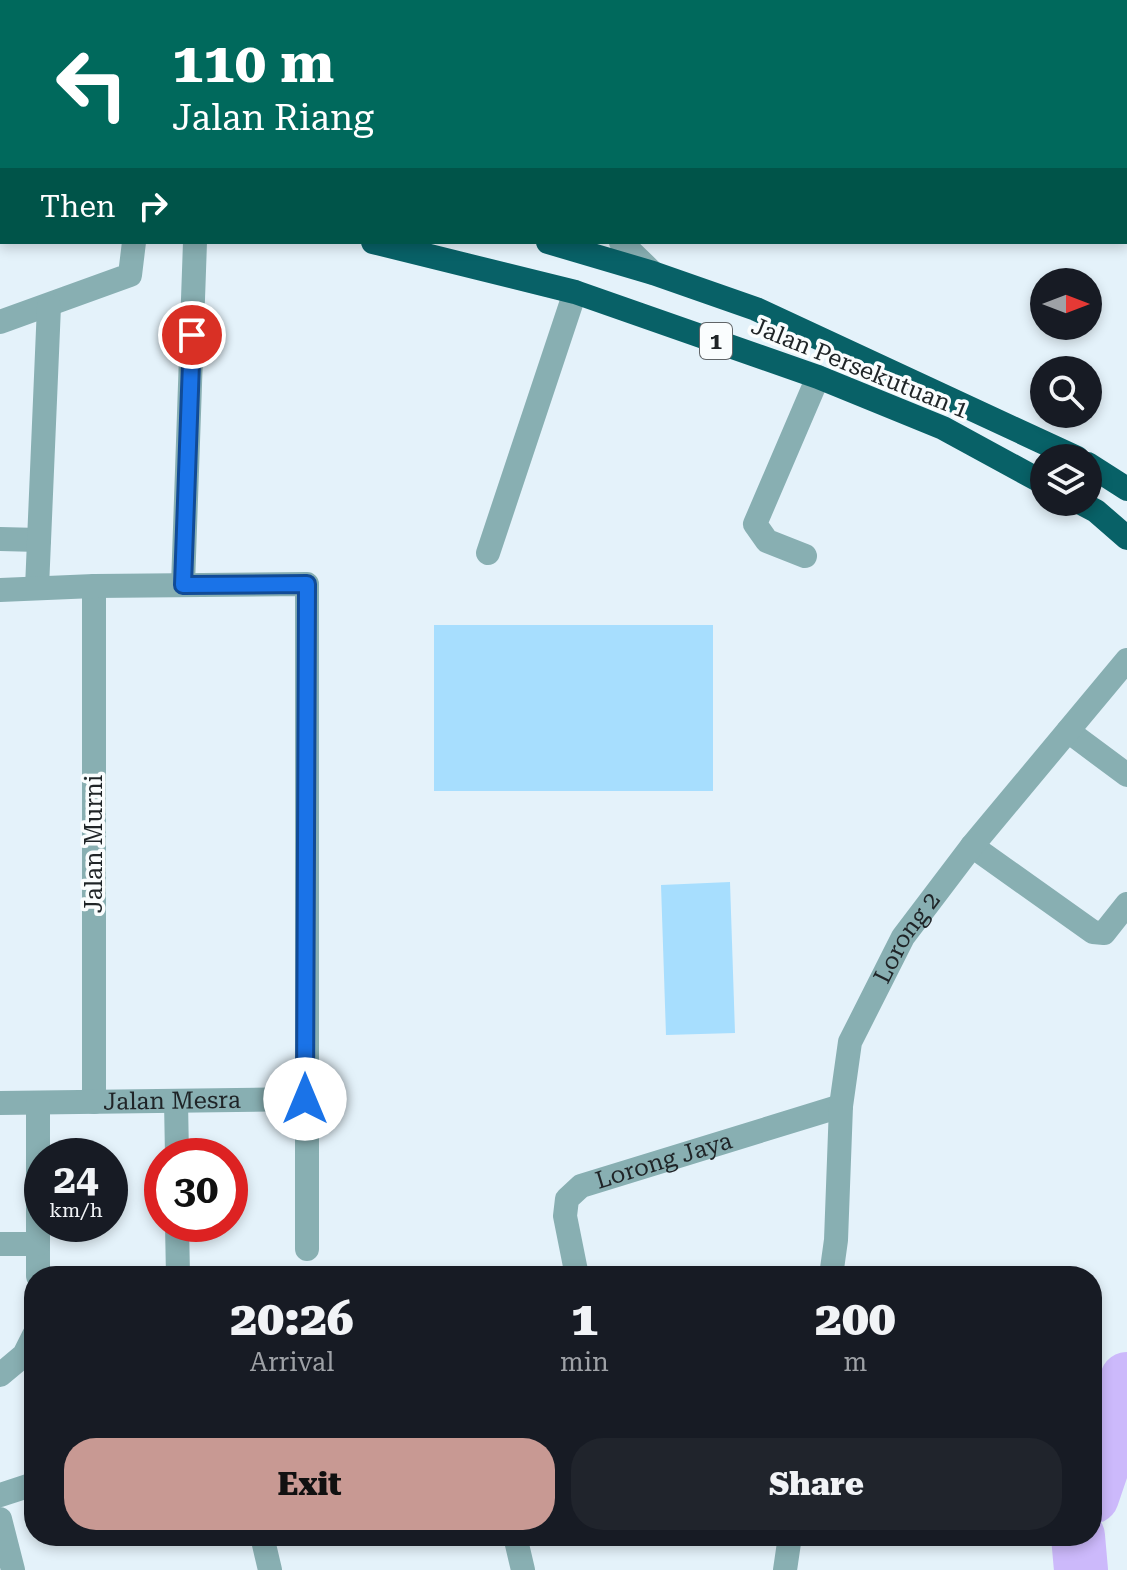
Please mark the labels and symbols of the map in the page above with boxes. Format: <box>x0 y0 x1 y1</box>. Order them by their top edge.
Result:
north arrow <box>1030 268 1102 340</box>
pin <box>158 301 226 369</box>
street label: Jalan Persekutuan 1 <box>747 312 973 424</box>
road number: 1 <box>700 323 732 359</box>
street label: Jalan Murni <box>80 774 108 913</box>
street label: Lorong 2 <box>868 887 946 988</box>
position arrow <box>263 1057 347 1141</box>
street label: Jalan Mesra <box>103 1086 241 1116</box>
street label: Lorong Jaya <box>592 1126 735 1195</box>
speed limit sign: 30 <box>144 1138 248 1242</box>

